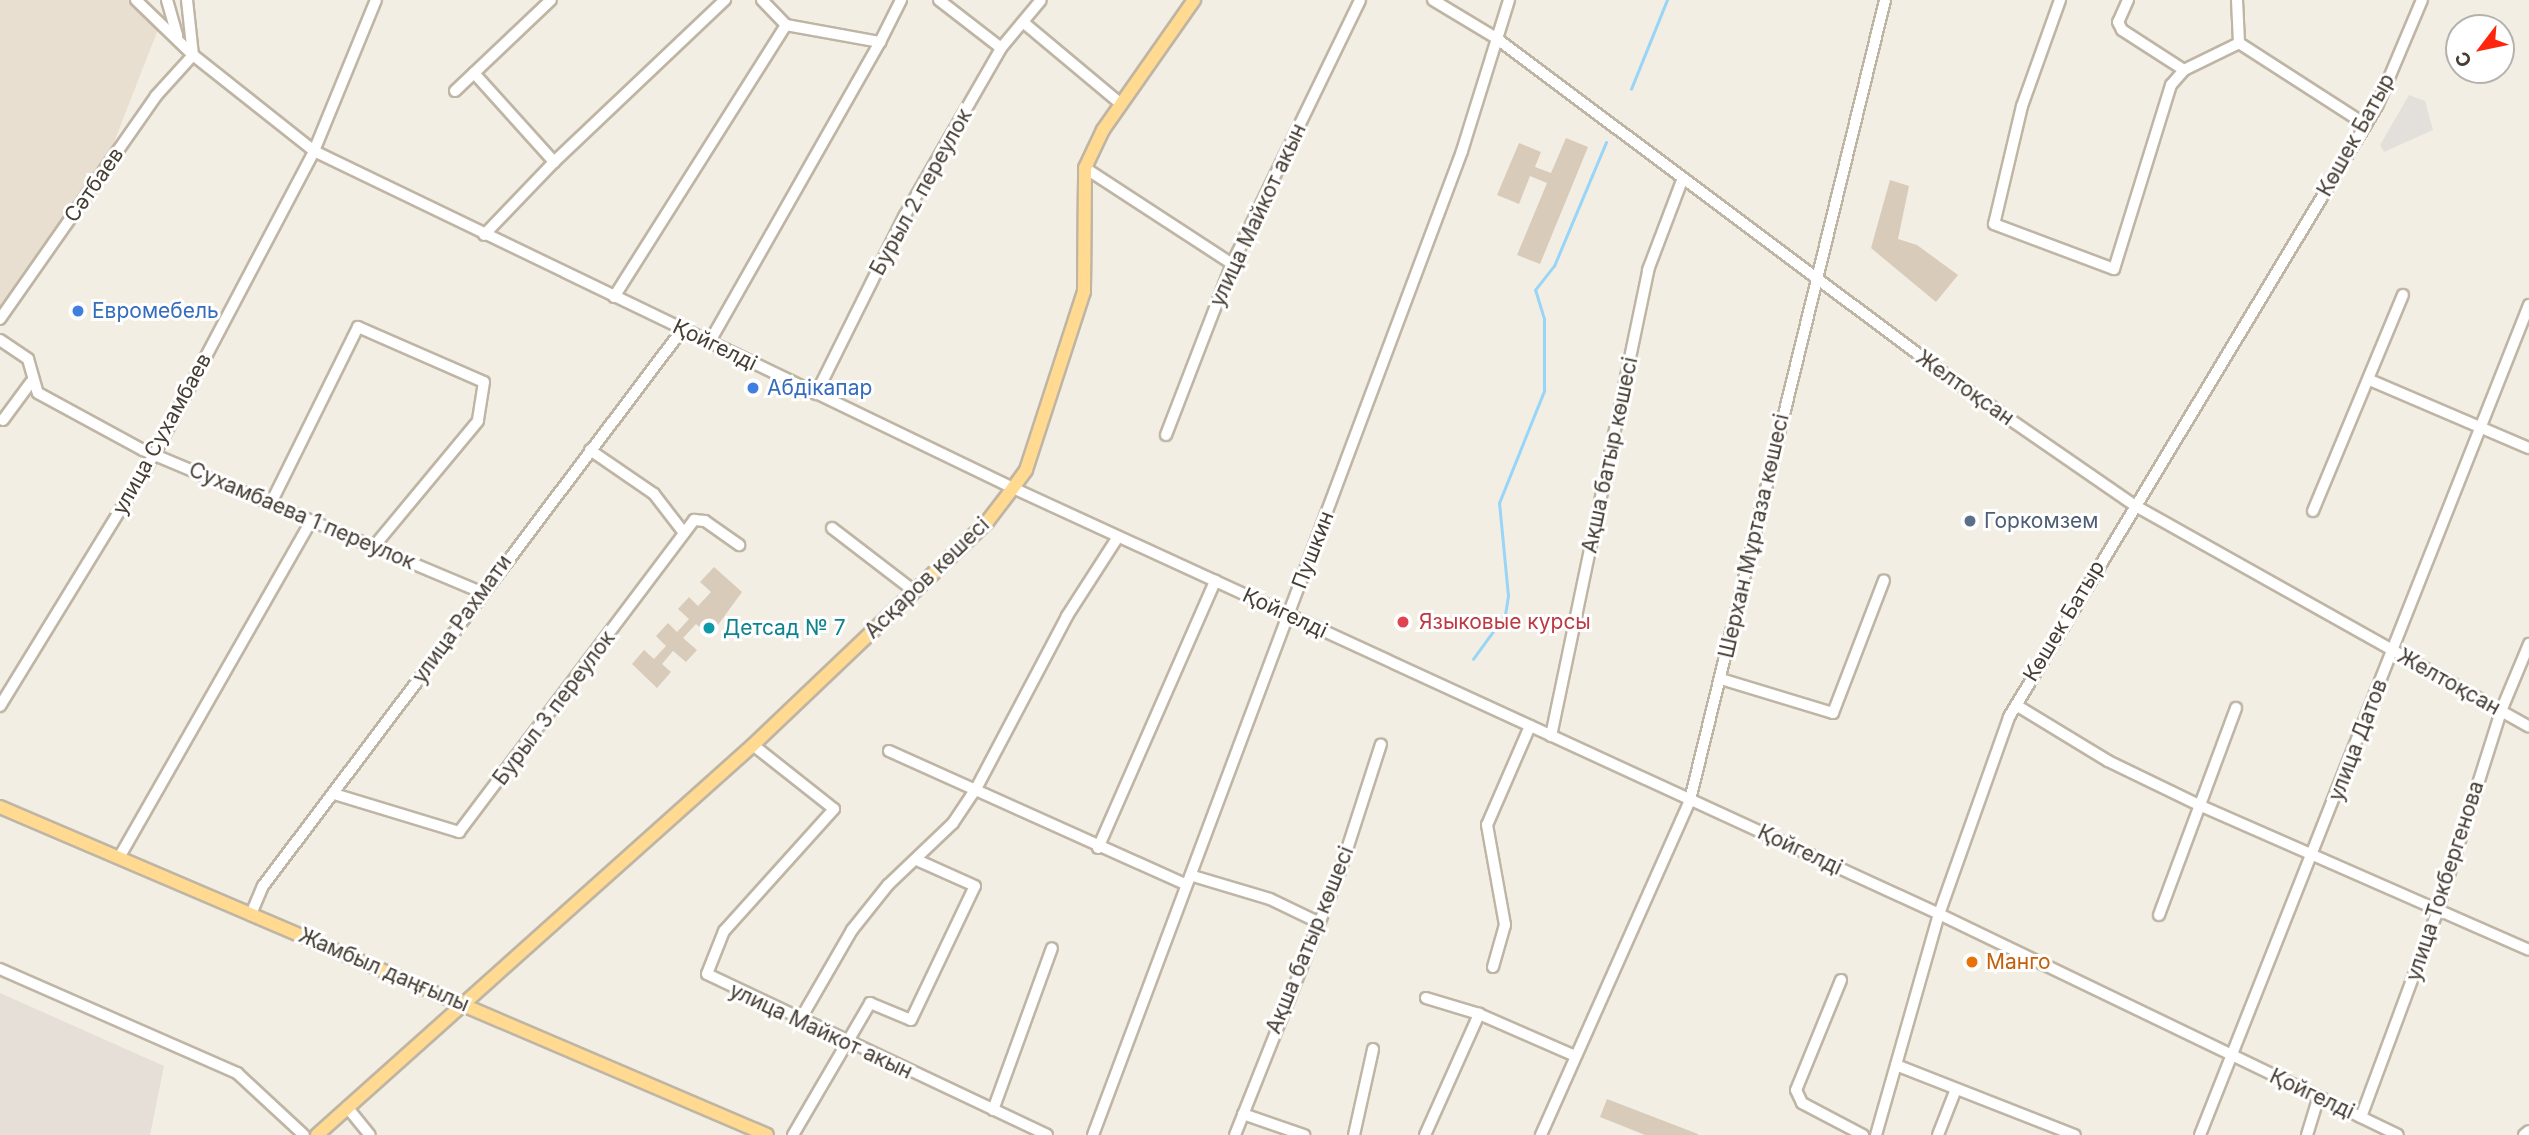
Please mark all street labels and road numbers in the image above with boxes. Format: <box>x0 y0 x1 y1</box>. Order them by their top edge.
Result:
street label: Көшек Батыр <box>2312 69 2400 201</box>
street label: Бурыл 2 переулок <box>865 104 977 280</box>
street label: улица Майкот акын <box>1205 119 1311 311</box>
street label: Сәтбаев <box>59 143 129 227</box>
street label: Қойгелді <box>669 314 761 376</box>
street label: Желтоқсан <box>1911 345 2019 431</box>
street label: улица Сухамбаев <box>107 349 217 519</box>
street label: Ақша батыр көшесі <box>1577 355 1643 555</box>
street label: Шерхан Мұртаза көшесі <box>1714 411 1794 661</box>
street label: Сухамбаева 1 переулок <box>185 457 419 575</box>
street label: Пушкин <box>1287 508 1339 592</box>
street label: Асқаров көшесі <box>859 512 995 644</box>
street label: улица Рахмати <box>407 550 517 688</box>
street label: Көшек Батыр <box>2018 556 2110 686</box>
street label: Қойгелді <box>1239 582 1331 644</box>
street label: Бурыл 3 переулок <box>488 626 620 790</box>
street label: Желтоқсан <box>2393 643 2505 721</box>
street label: улица Датов <box>2323 676 2393 804</box>
street label: улица Токбергенова <box>2401 778 2489 984</box>
street label: Қойгелді <box>1754 819 1846 881</box>
street label: Ақша батыр көшесі <box>1261 843 1359 1037</box>
street label: Жамбыл даңғылы <box>295 923 473 1017</box>
street label: улица Майкот акын <box>725 978 917 1084</box>
street label: Қойгелді <box>2266 1063 2358 1125</box>

